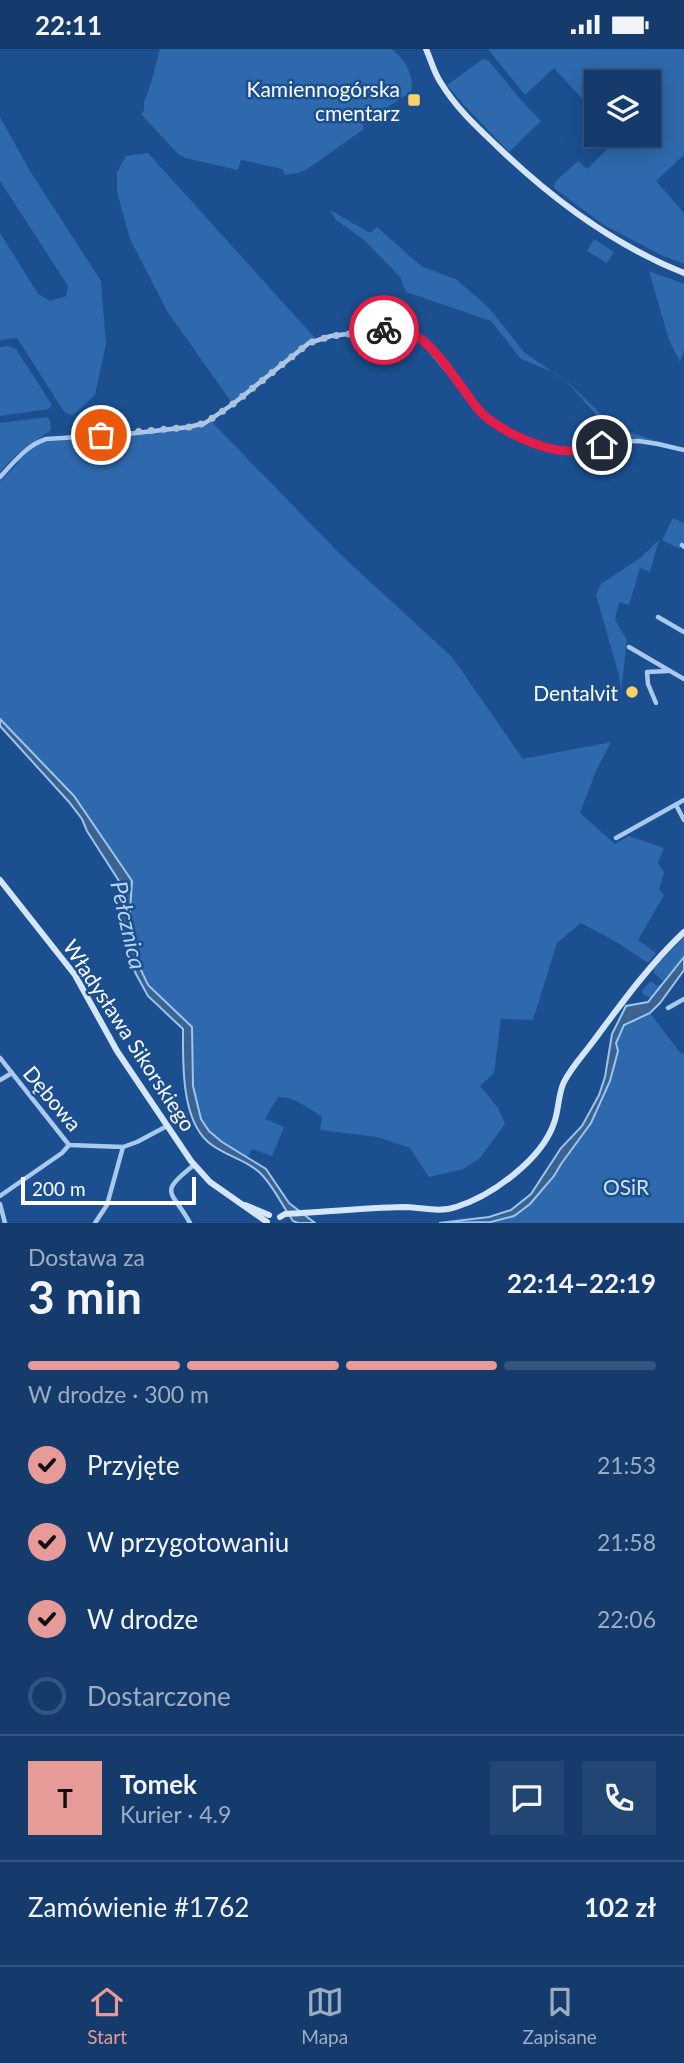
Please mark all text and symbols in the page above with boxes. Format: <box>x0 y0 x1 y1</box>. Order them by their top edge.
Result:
text: 22:11 <box>35 9 102 41</box>
map controls <box>584 70 661 147</box>
button: layers <box>584 70 661 147</box>
place label: Kamiennogórska cmentarz <box>247 76 400 125</box>
marker: Kamiennogórska cmentarz <box>406 92 422 108</box>
courier <box>349 295 419 365</box>
icon: bike <box>365 311 403 349</box>
pin <box>71 405 131 465</box>
pin <box>572 415 632 475</box>
icon: bag <box>82 416 120 454</box>
icon: home <box>583 426 621 464</box>
place label: Dentalvit <box>533 680 618 705</box>
marker: Dentalvit <box>624 684 640 700</box>
water label: Pełcznica <box>105 878 153 972</box>
street label: Władysława Sikorskiego <box>59 934 201 1136</box>
street label: Dębowa <box>19 1060 87 1136</box>
scale bar <box>21 1174 196 1206</box>
park label: OSiR <box>603 1174 650 1199</box>
text: 200 m <box>32 1177 86 1200</box>
text: Dostawa za <box>28 1243 145 1271</box>
text: 22:14–22:19 <box>507 1267 656 1299</box>
text: 3 min <box>28 1269 142 1324</box>
text: W drodze · 300 m <box>28 1380 209 1408</box>
icon: check <box>28 1446 66 1484</box>
text: Przyjęte <box>87 1449 180 1481</box>
text: 21:53 <box>597 1451 656 1479</box>
icon: check <box>28 1523 66 1561</box>
text: W przygotowaniu <box>87 1526 289 1558</box>
text: 21:58 <box>597 1528 656 1556</box>
icon: check <box>28 1600 66 1638</box>
text: W drodze <box>87 1603 198 1635</box>
text: 22:06 <box>597 1605 656 1633</box>
text: Dostarczone <box>87 1680 231 1712</box>
button: chat <box>490 1761 564 1835</box>
button: phone <box>582 1761 656 1835</box>
text: Tomek <box>120 1768 197 1800</box>
text: T <box>57 1782 73 1814</box>
text: Kurier · 4.9 <box>120 1800 231 1828</box>
text: Zamówienie #1762 <box>28 1891 249 1923</box>
text: 102 zł <box>584 1891 656 1923</box>
tab: Start <box>87 1983 127 2048</box>
tab: Mapa <box>301 1983 348 2048</box>
tab: Zapisane <box>522 1983 597 2048</box>

